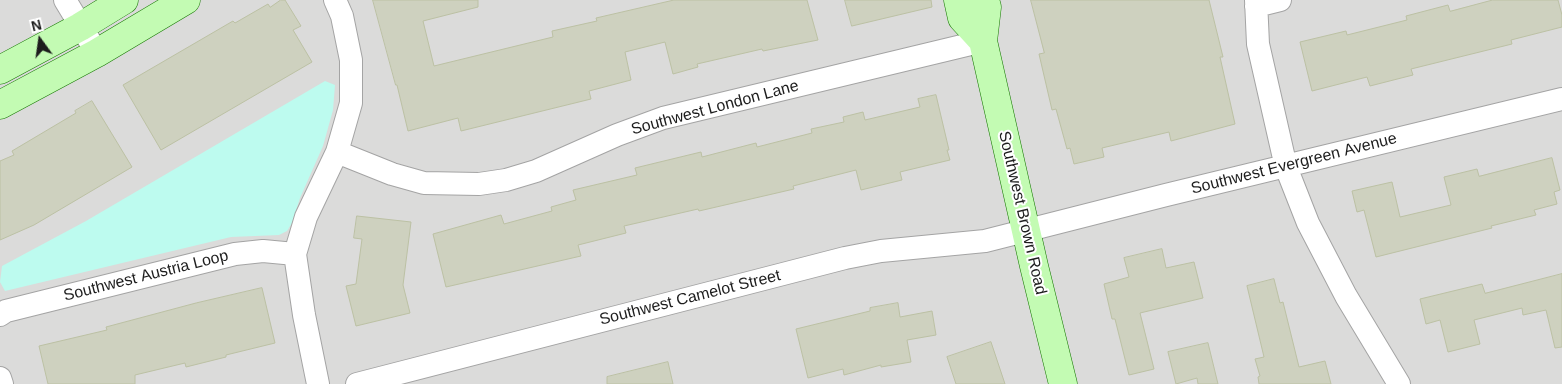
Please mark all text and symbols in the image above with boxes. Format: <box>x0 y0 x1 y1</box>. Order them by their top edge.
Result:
north arrow <box>15 15 65 65</box>
text: N <box>30 16 43 34</box>
street label: Southwest London Lane <box>629 76 801 140</box>
street label: Southwest Brown Road <box>994 129 1050 297</box>
street label: Southwest Evergreen Avenue <box>1189 129 1399 199</box>
street label: Southwest Austria Loop <box>62 246 230 306</box>
street label: Southwest Camelot Street <box>598 266 782 330</box>

